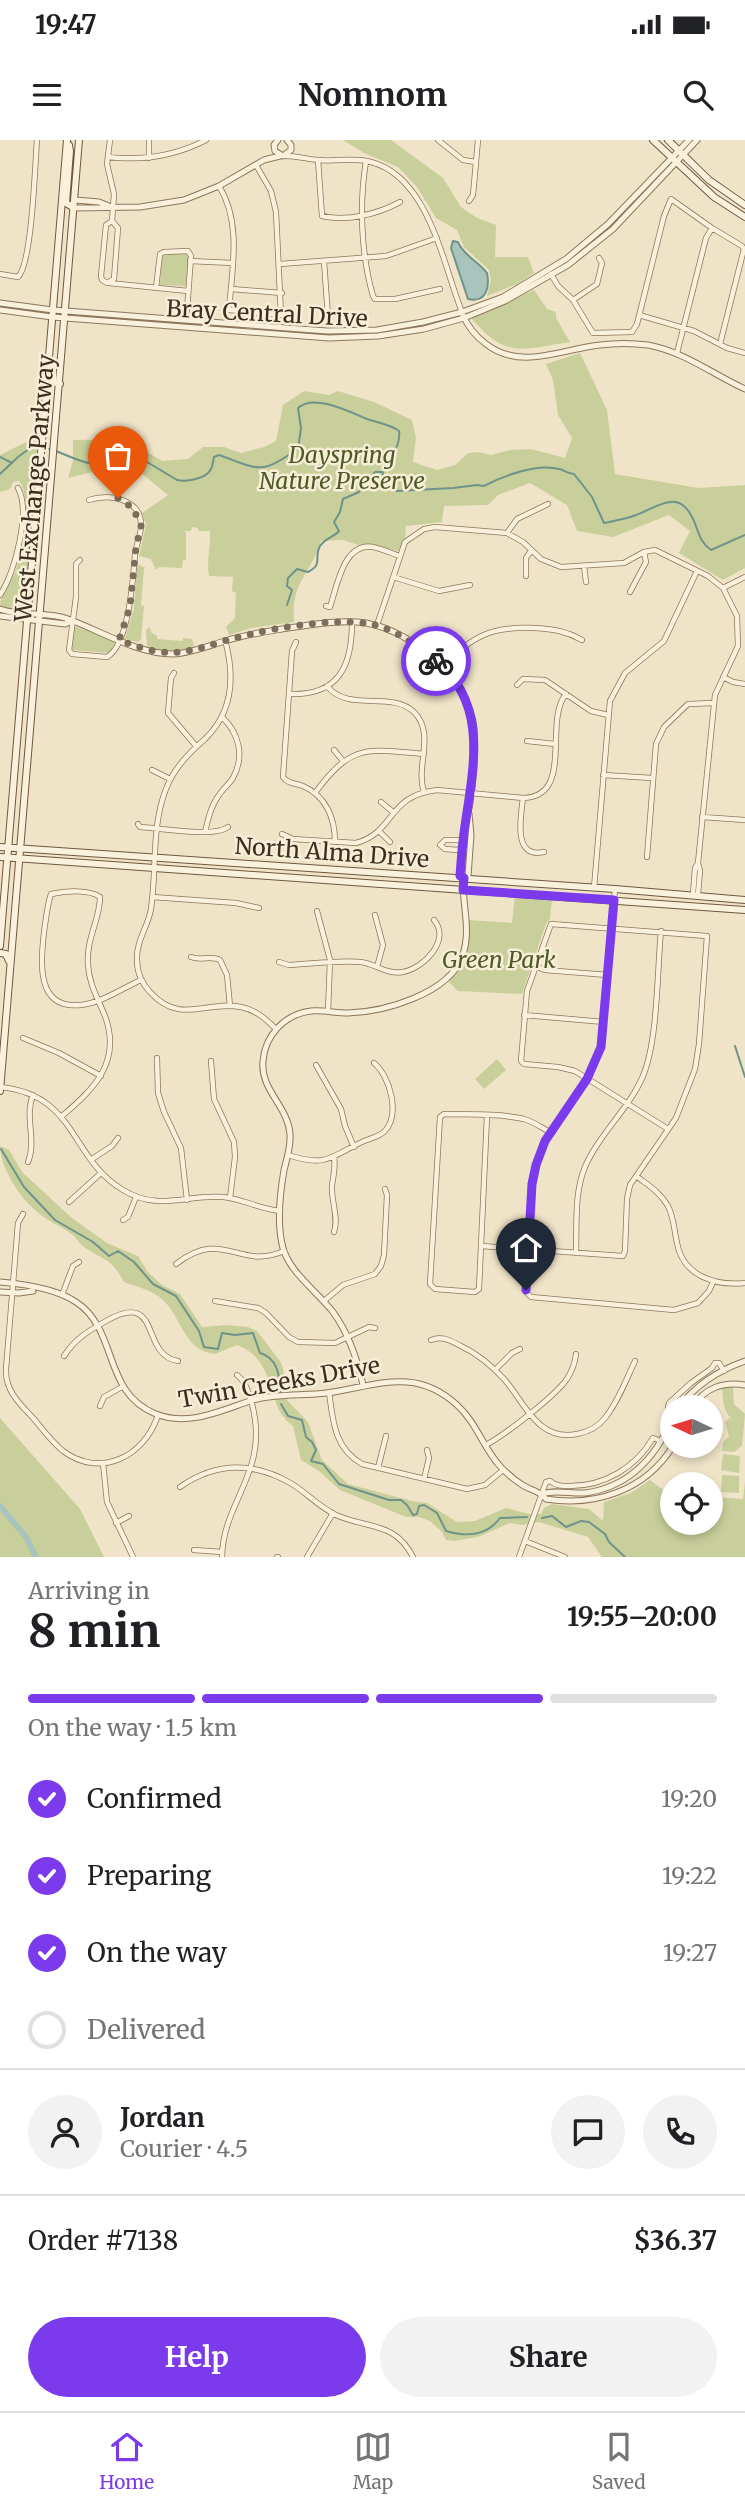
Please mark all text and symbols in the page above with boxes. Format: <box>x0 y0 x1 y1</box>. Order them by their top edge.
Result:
text: 19:47 <box>35 8 97 41</box>
text: Nomnom <box>298 75 447 115</box>
icon: menu <box>28 76 66 114</box>
icon: search <box>679 76 717 114</box>
street label: Bray Central Drive <box>165 293 369 333</box>
street label: West Exchange Parkway <box>8 352 60 624</box>
pin <box>88 426 148 498</box>
icon: bag <box>99 437 137 475</box>
park label: Dayspring Nature Preserve <box>259 440 425 495</box>
courier <box>401 626 471 696</box>
icon: bike <box>417 642 455 680</box>
street label: North Alma Drive <box>234 831 430 873</box>
park label: Green Park <box>442 945 556 974</box>
pin <box>496 1218 556 1290</box>
icon: home <box>507 1229 545 1267</box>
street label: Twin Creeks Drive <box>176 1350 382 1414</box>
north arrow <box>660 1395 723 1458</box>
map controls <box>660 1395 723 1535</box>
button: locate <box>660 1472 723 1535</box>
text: Arriving in <box>28 1576 150 1605</box>
text: 19:55–20:00 <box>567 1600 717 1633</box>
text: 8 min <box>28 1602 161 1660</box>
text: On the way · 1.5 km <box>28 1713 237 1742</box>
icon: check <box>28 1780 66 1818</box>
text: Confirmed <box>87 1782 222 1815</box>
text: 19:20 <box>661 1784 717 1813</box>
icon: check <box>28 1857 66 1895</box>
text: Preparing <box>87 1859 211 1892</box>
text: 19:22 <box>662 1861 717 1890</box>
icon: check <box>28 1934 66 1972</box>
text: On the way <box>87 1936 227 1969</box>
text: 19:27 <box>663 1938 717 1967</box>
text: Delivered <box>87 2013 206 2046</box>
button: person <box>28 2095 102 2169</box>
button: chat <box>551 2095 625 2169</box>
button: phone <box>643 2095 717 2169</box>
text: Jordan <box>120 2101 205 2134</box>
text: Courier · 4.5 <box>120 2134 248 2163</box>
text: Order #7138 <box>28 2224 178 2257</box>
text: $36.37 <box>634 2224 717 2257</box>
button: Help <box>28 2317 366 2397</box>
button: Share <box>380 2317 717 2397</box>
tab: Home <box>99 2428 154 2494</box>
tab: Map <box>353 2428 393 2494</box>
tab: Saved <box>592 2428 646 2494</box>

